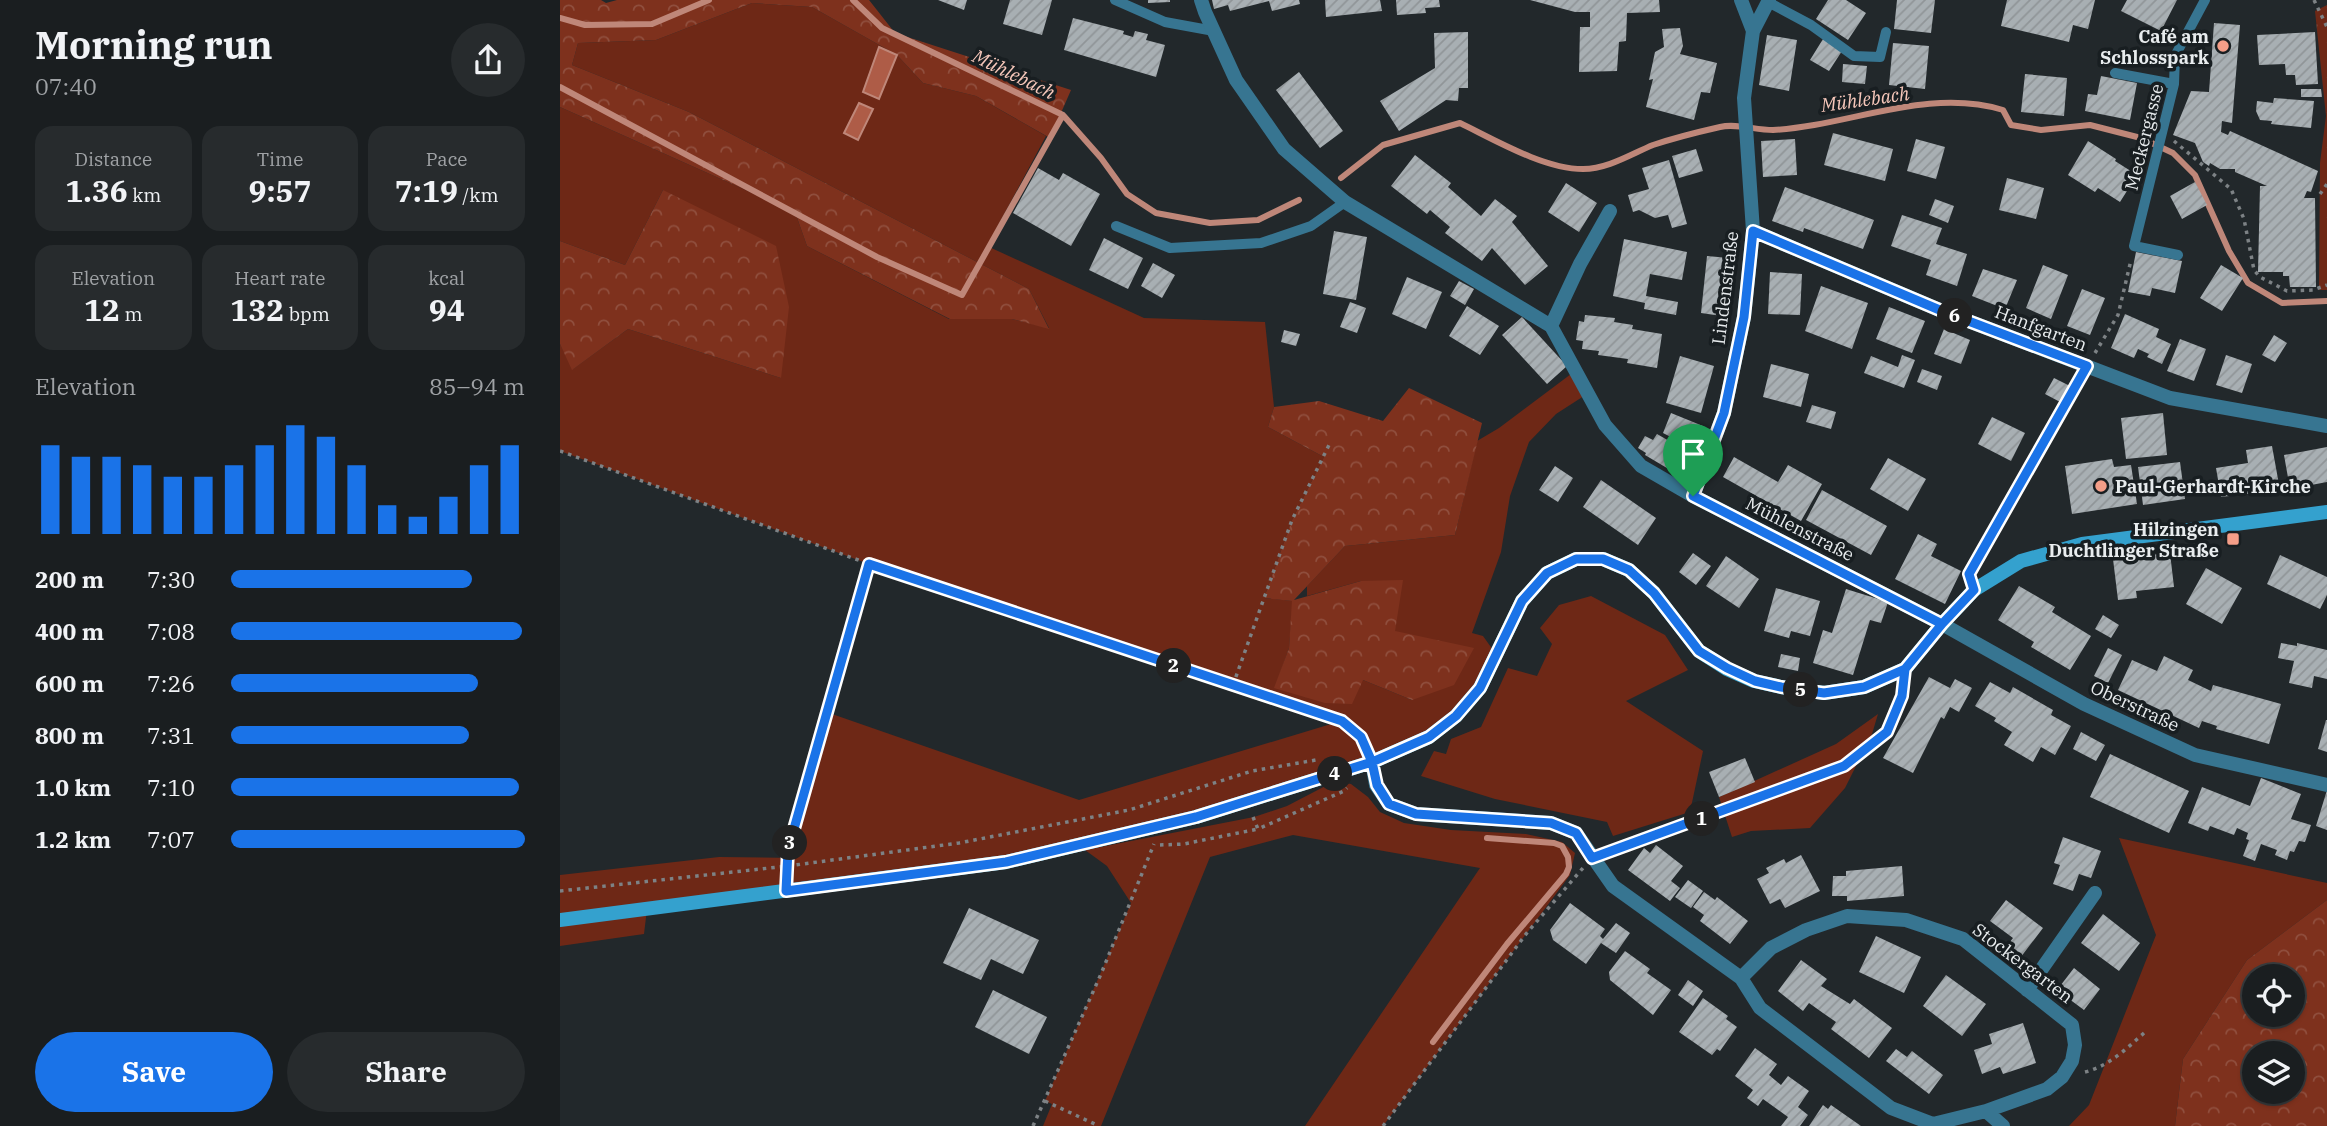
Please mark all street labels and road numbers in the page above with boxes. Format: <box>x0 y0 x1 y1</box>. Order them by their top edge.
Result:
street label: Meckergasse <box>2120 81 2168 193</box>
street label: Lindenstraße <box>1707 230 1743 346</box>
street label: Hanfgarten <box>1992 300 2090 356</box>
street label: Mühlenstraße <box>1742 492 1858 566</box>
street label: Oberstraße <box>2087 675 2183 737</box>
street label: Stockergarten <box>1968 918 2078 1008</box>

